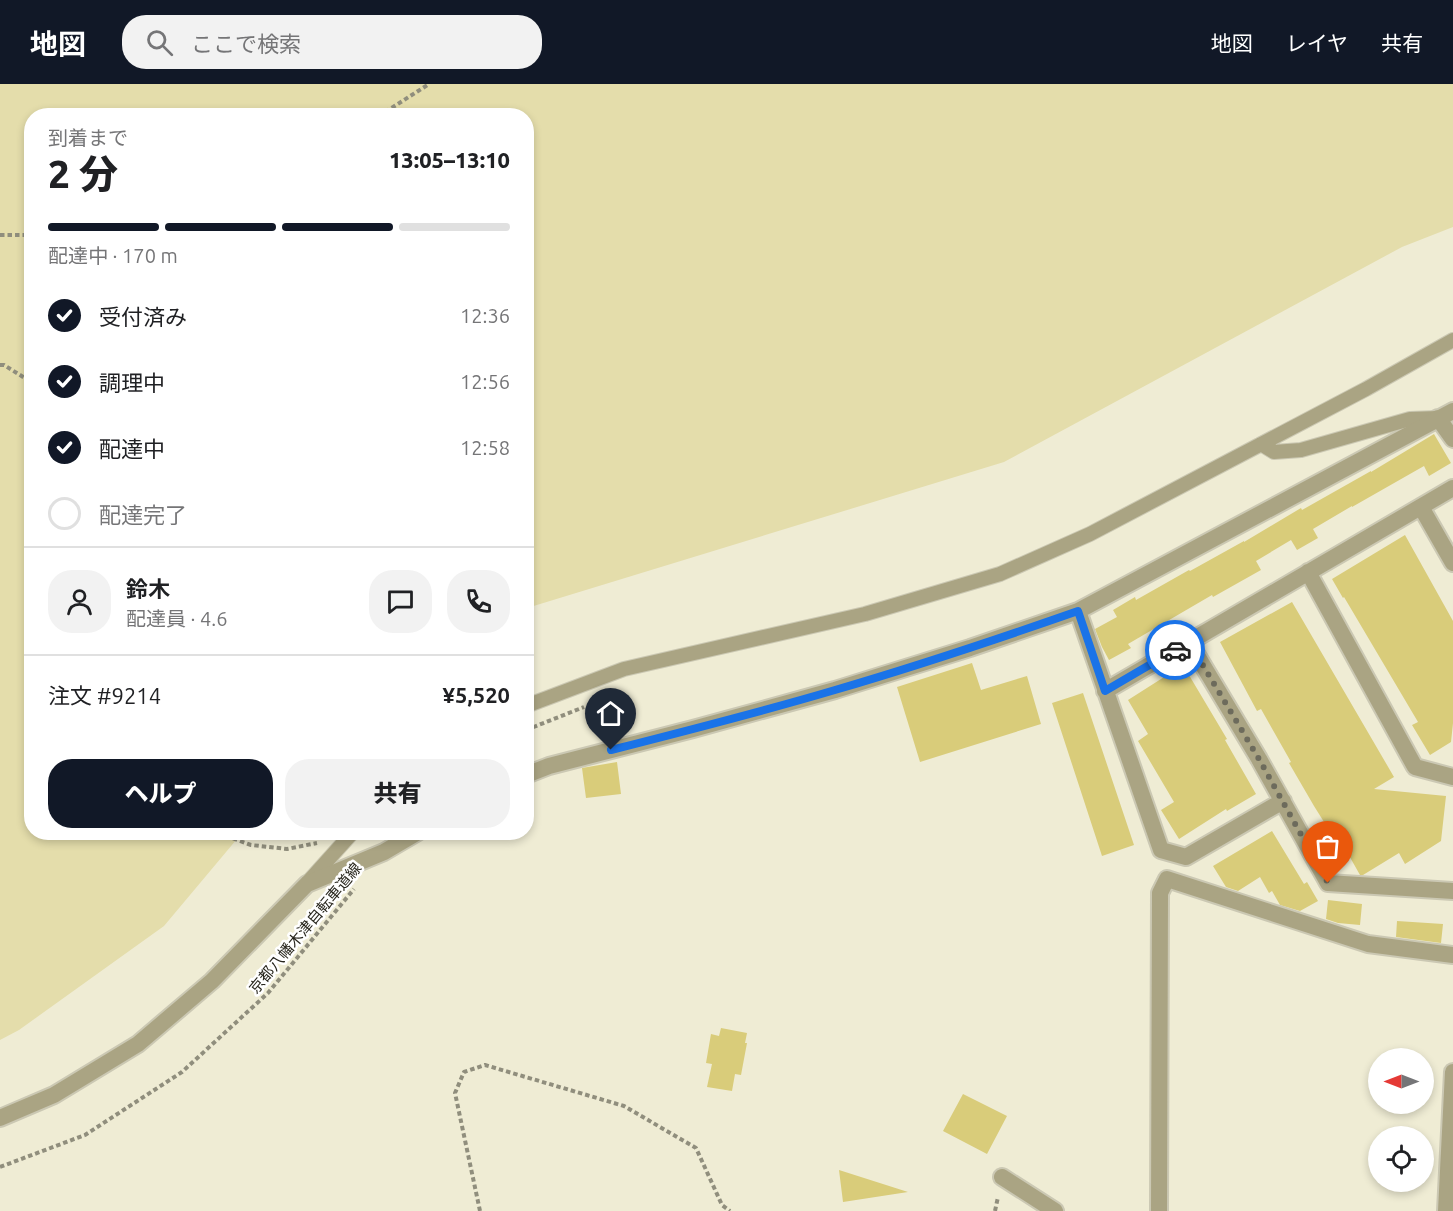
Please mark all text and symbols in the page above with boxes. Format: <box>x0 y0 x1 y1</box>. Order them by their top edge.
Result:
search box <box>122 15 542 69</box>
icon: search <box>143 26 176 59</box>
text: 地図 <box>30 28 86 59</box>
text: ここで検索 <box>191 31 301 56</box>
text: 地図 <box>1211 31 1253 55</box>
text: レイヤ <box>1286 31 1348 55</box>
text: 共有 <box>1381 31 1423 55</box>
text: 到着まで <box>48 126 128 149</box>
text: 13:05–13:10 <box>389 147 510 172</box>
text: 2 分 <box>48 152 118 195</box>
text: 配達中 · 170 m <box>48 244 178 267</box>
icon: check <box>48 299 81 332</box>
text: 受付済み <box>99 304 187 329</box>
text: 12:36 <box>460 304 510 327</box>
icon: check <box>48 365 81 398</box>
text: 調理中 <box>99 370 165 395</box>
text: 12:56 <box>460 370 510 393</box>
icon: check <box>48 431 81 464</box>
text: 配達中 <box>99 436 165 461</box>
text: 12:58 <box>460 436 510 459</box>
text: 配達完了 <box>99 502 187 527</box>
button: person <box>48 570 111 633</box>
button: chat <box>369 570 432 633</box>
button: phone <box>447 570 510 633</box>
text: 鈴木 <box>126 576 170 601</box>
text: 配達員 · 4.6 <box>126 607 228 630</box>
courier <box>1145 620 1205 680</box>
icon: car <box>1159 634 1192 667</box>
text: ¥5,520 <box>443 682 510 707</box>
text: 注文 #9214 <box>48 683 161 708</box>
pin <box>585 688 636 750</box>
icon: home <box>594 697 627 730</box>
button: ヘルプ <box>48 759 273 828</box>
button: 共有 <box>285 759 510 828</box>
pin <box>1302 821 1353 883</box>
icon: bag <box>1311 830 1344 863</box>
street label: 京都八幡木津自転車道線 <box>245 859 365 997</box>
north arrow <box>1368 1048 1434 1114</box>
map controls <box>1368 1048 1434 1192</box>
button: locate <box>1368 1126 1434 1192</box>

